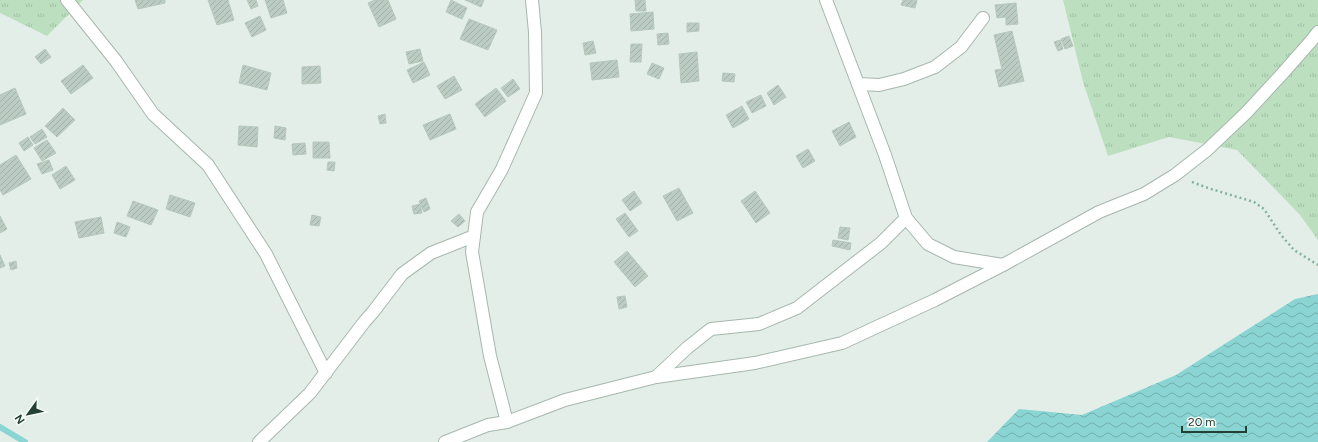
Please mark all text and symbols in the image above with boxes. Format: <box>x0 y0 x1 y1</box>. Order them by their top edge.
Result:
north arrow <box>8 394 48 434</box>
scale bar <box>1182 408 1246 434</box>
text: N <box>12 412 28 426</box>
text: 20 m <box>1188 415 1216 429</box>

